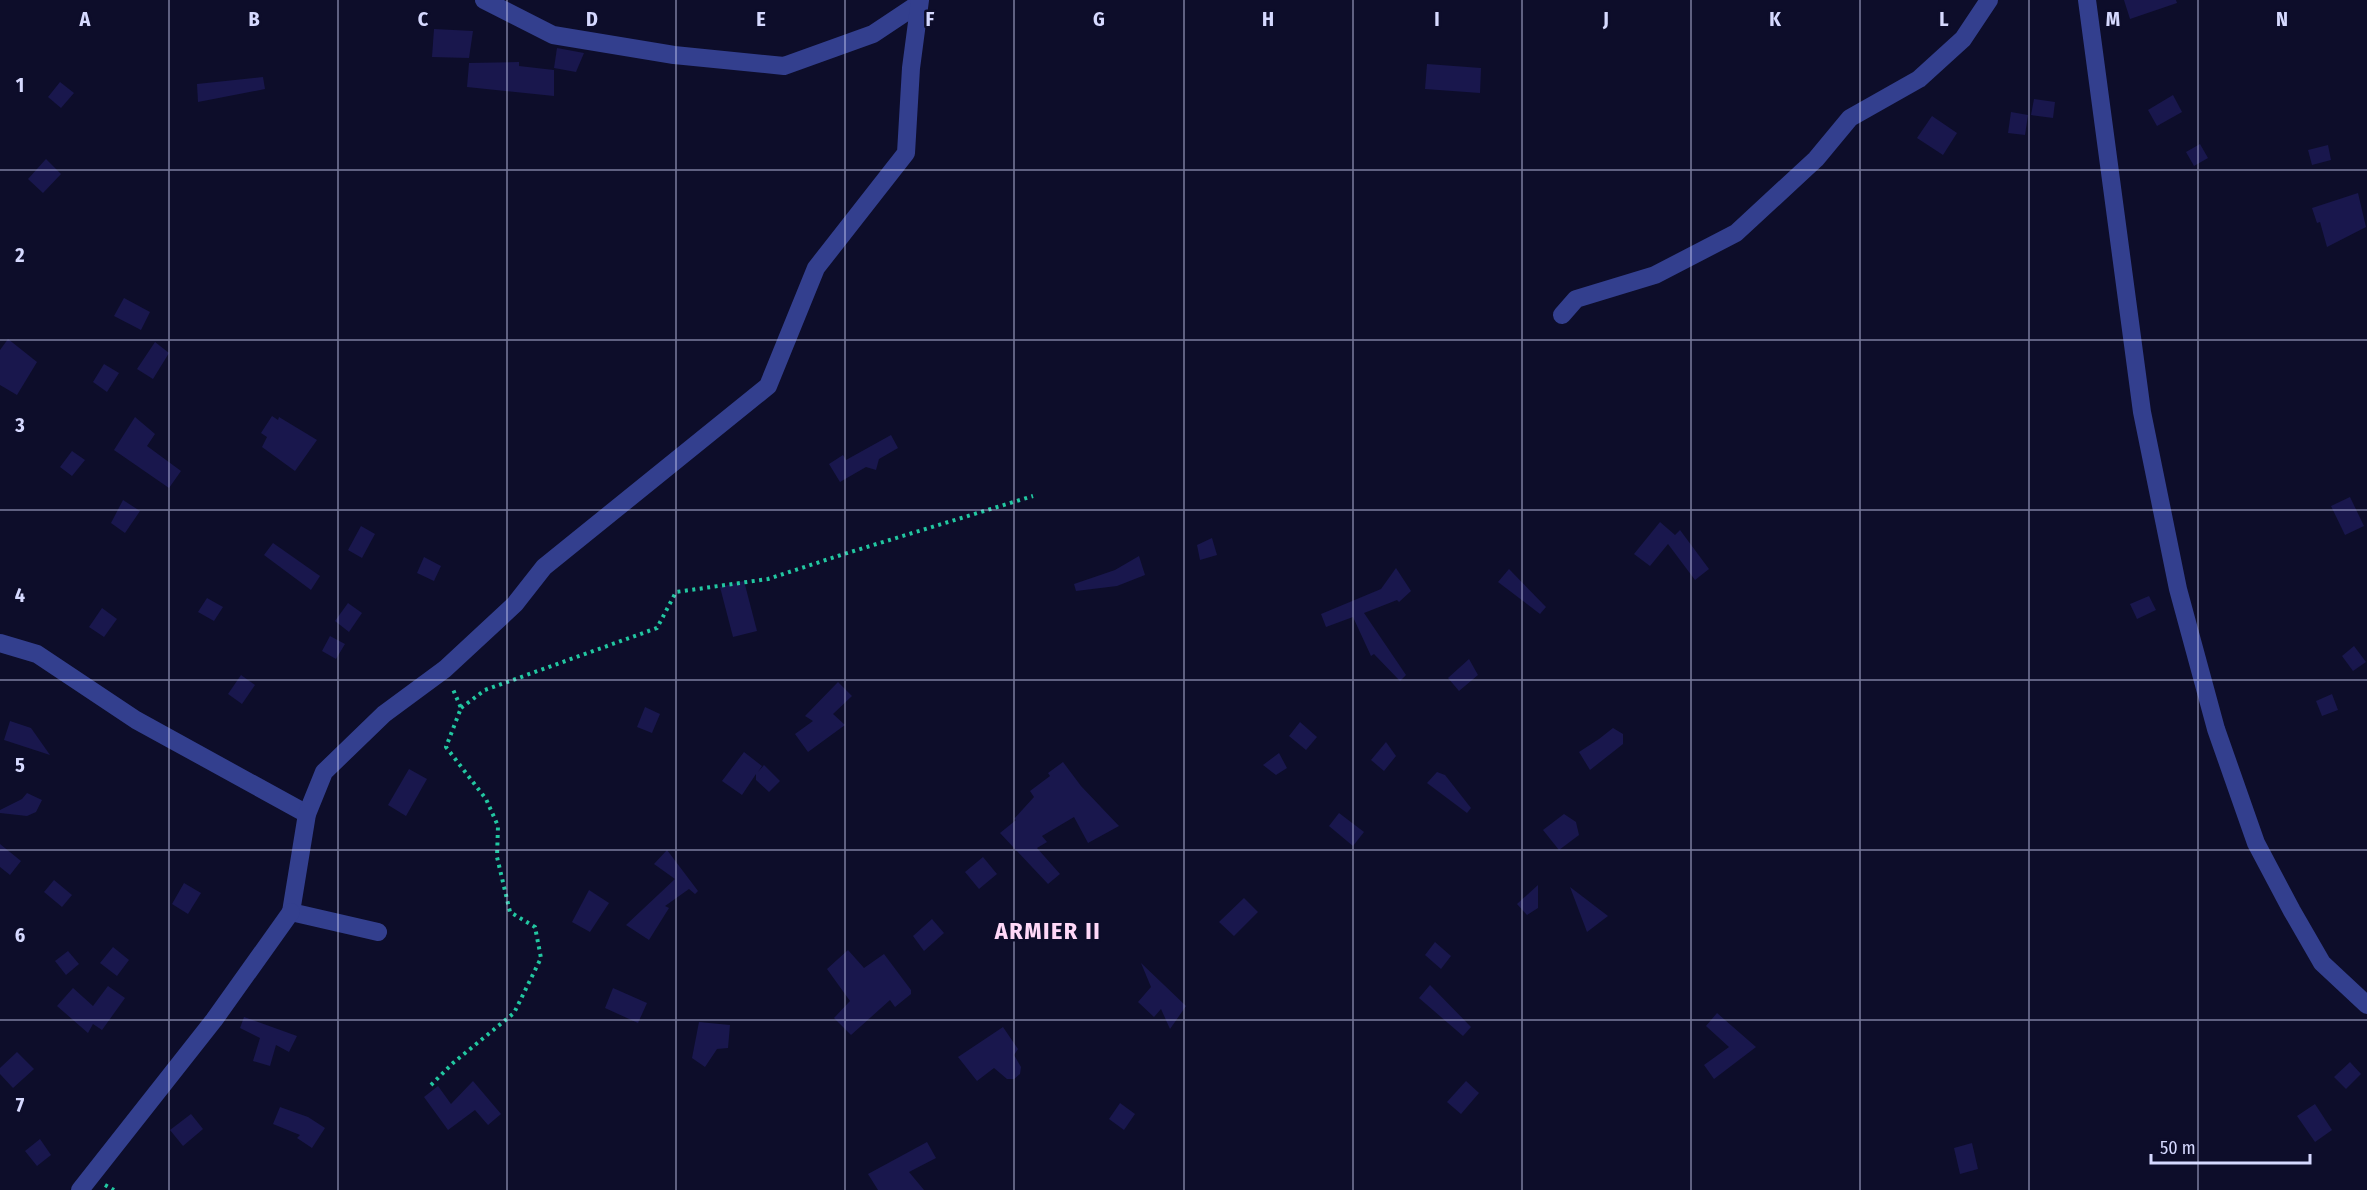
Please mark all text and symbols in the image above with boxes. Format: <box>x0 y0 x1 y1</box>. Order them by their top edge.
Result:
text: A <box>79 7 92 31</box>
text: B <box>248 7 260 31</box>
text: C <box>418 7 429 31</box>
text: D <box>586 7 598 31</box>
text: E <box>756 7 766 31</box>
text: F <box>926 7 935 31</box>
text: G <box>1093 7 1105 31</box>
text: H <box>1262 7 1274 31</box>
text: I <box>1434 7 1440 31</box>
text: J <box>1602 7 1609 31</box>
text: K <box>1769 7 1781 31</box>
text: L <box>1939 7 1949 31</box>
text: M <box>2106 7 2120 31</box>
text: N <box>2276 7 2288 31</box>
text: 1 <box>16 73 24 97</box>
text: 2 <box>14 243 25 267</box>
text: 3 <box>14 413 25 437</box>
text: 4 <box>15 583 25 607</box>
text: 5 <box>15 753 25 777</box>
district label: ARMIER II <box>994 917 1101 945</box>
text: 6 <box>15 923 25 947</box>
text: 7 <box>16 1093 25 1117</box>
scale bar <box>2151 1127 2310 1165</box>
text: 50 m <box>2160 1137 2196 1159</box>

